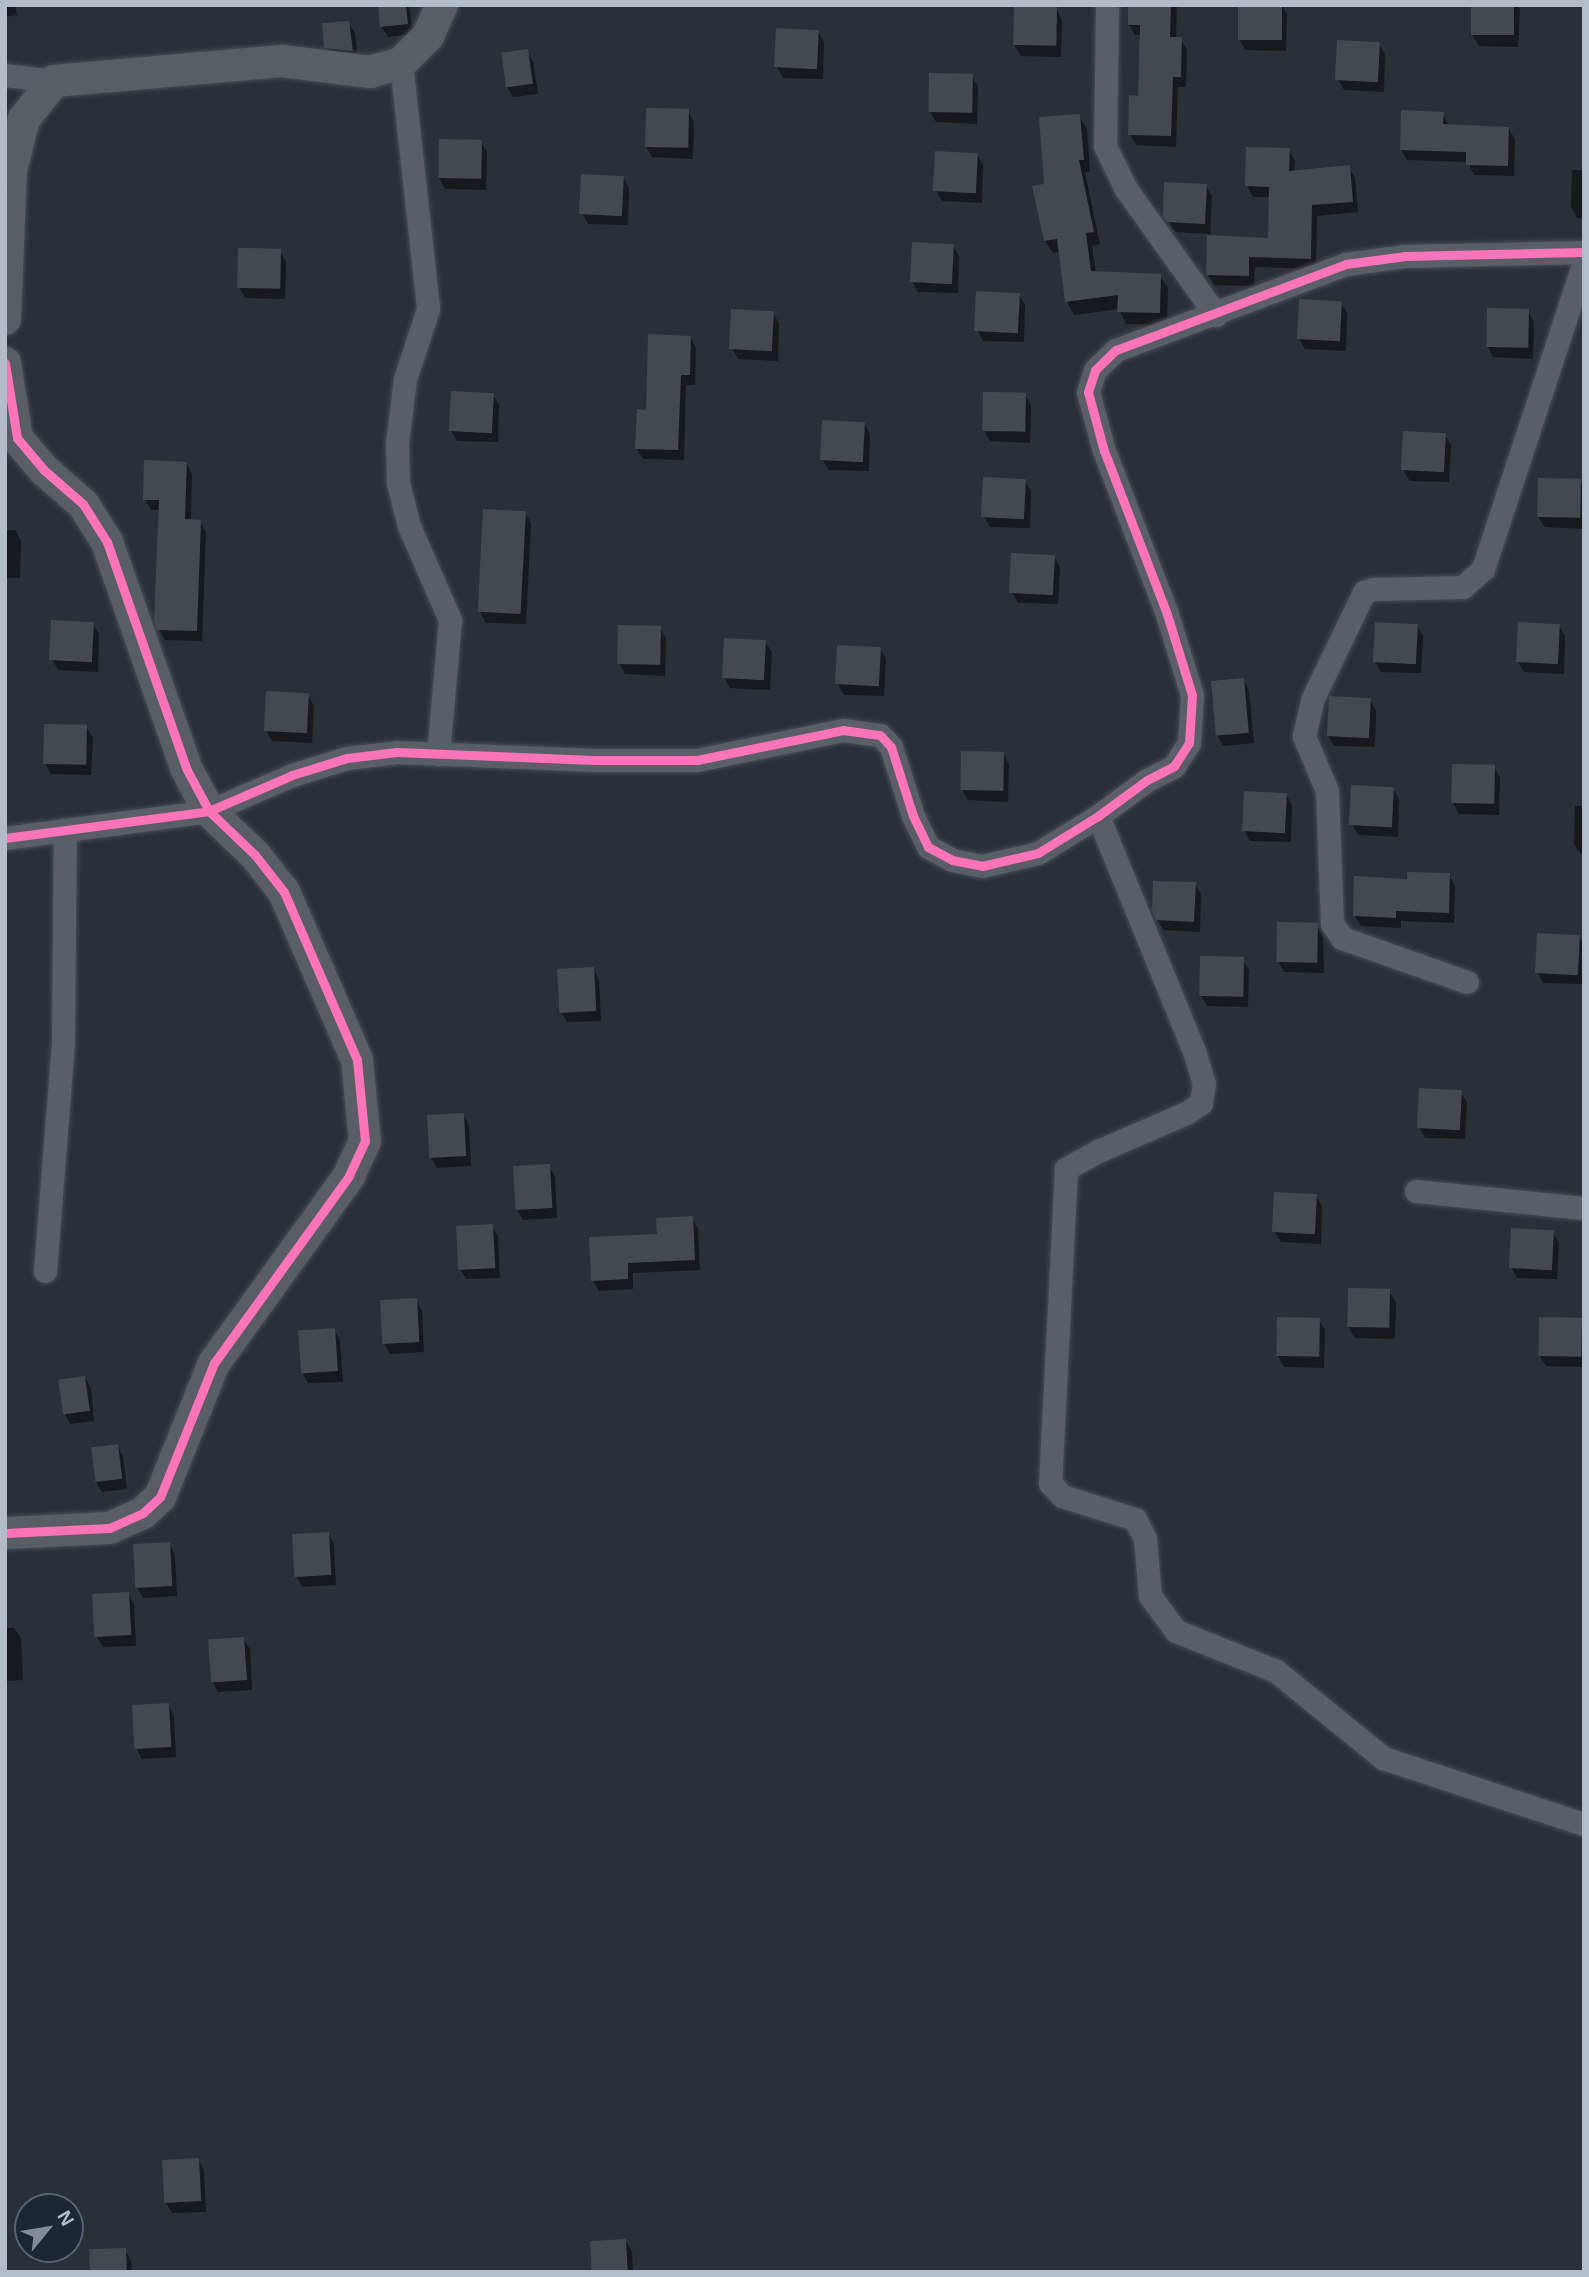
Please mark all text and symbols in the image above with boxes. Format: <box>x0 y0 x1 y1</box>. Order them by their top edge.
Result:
north arrow <box>14 2193 84 2263</box>
text: N <box>53 2207 78 2229</box>

